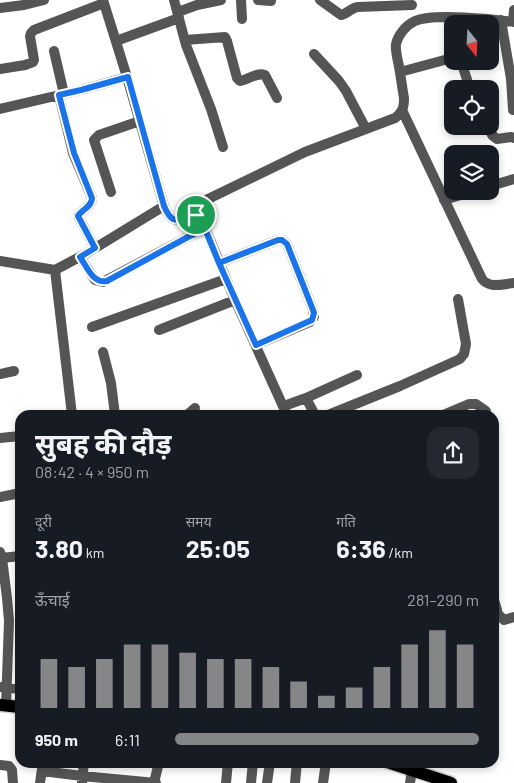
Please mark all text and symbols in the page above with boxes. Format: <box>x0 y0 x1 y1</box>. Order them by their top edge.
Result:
north arrow <box>444 15 499 70</box>
map controls <box>444 15 499 200</box>
button: locate <box>444 80 499 135</box>
button: layers <box>444 145 499 200</box>
pin <box>175 194 217 236</box>
icon: arrive <box>182 201 210 229</box>
text: सुबह की दौड़ <box>35 426 171 460</box>
button: share <box>427 427 479 479</box>
text: 08:42 · 4 × 950 m <box>35 462 149 481</box>
text: दूरी <box>35 513 52 530</box>
text: समय <box>186 513 212 530</box>
text: गति <box>336 513 356 530</box>
text: 3.80 <box>35 533 83 563</box>
text: 25:05 <box>186 533 250 563</box>
text: 6:36 <box>336 533 386 563</box>
text: km <box>83 544 104 561</box>
text: /km <box>386 544 413 561</box>
text: ऊँचाई <box>35 590 70 609</box>
text: 281–290 m <box>407 590 479 609</box>
text: 950 m <box>35 730 78 749</box>
text: 6:11 <box>115 730 140 749</box>

